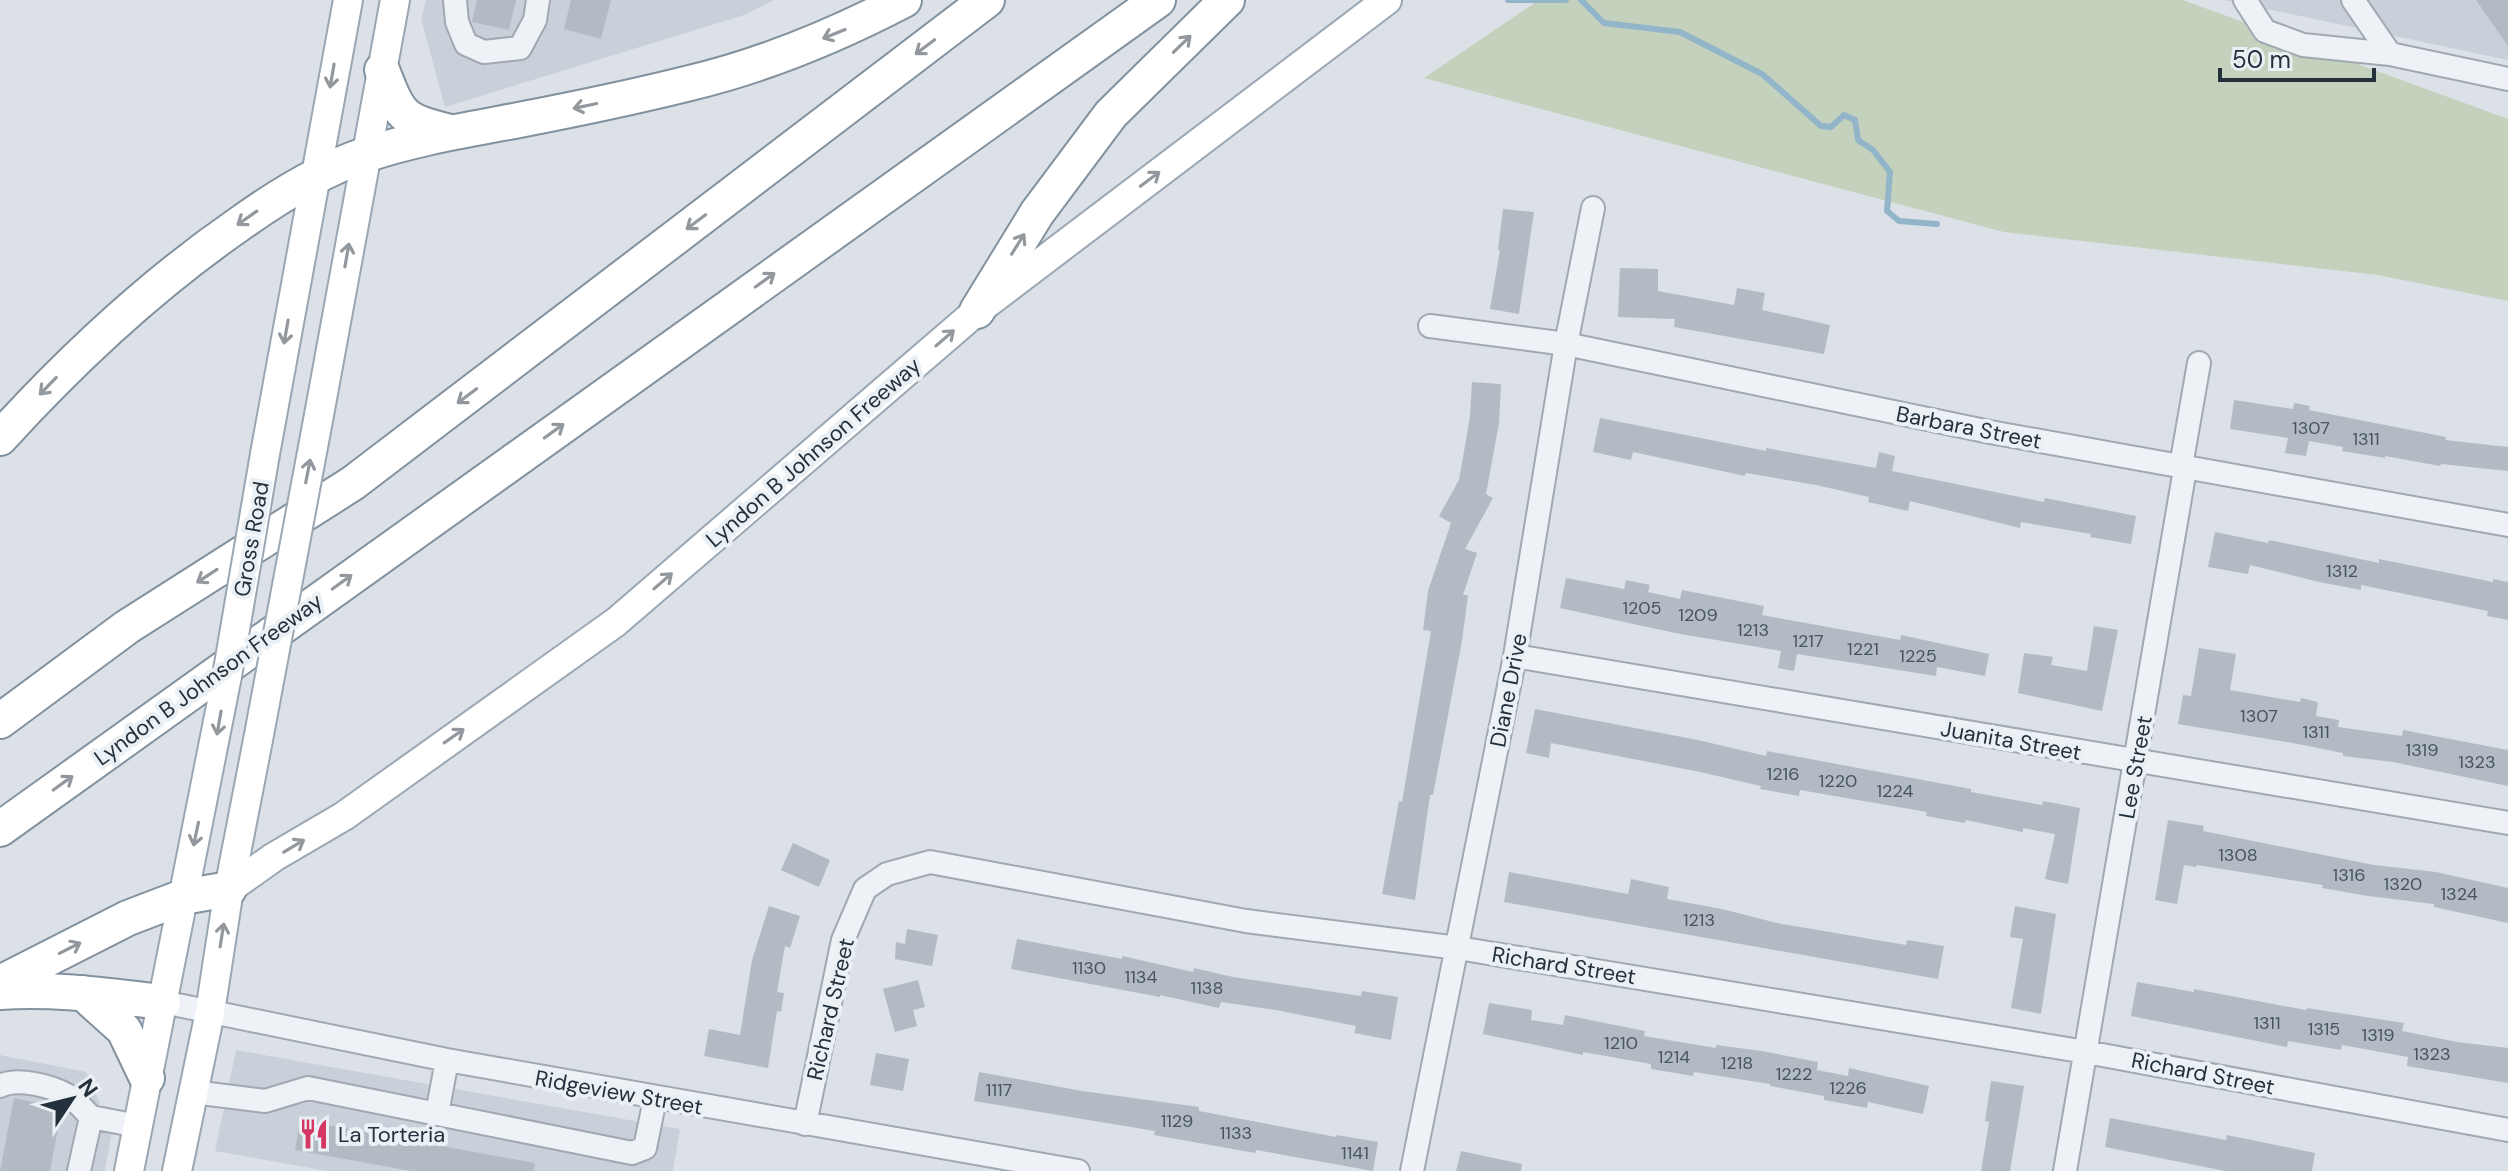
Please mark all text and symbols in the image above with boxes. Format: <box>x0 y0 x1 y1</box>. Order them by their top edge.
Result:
one-way arrow <box>822 27 847 42</box>
scale bar <box>2220 32 2374 82</box>
one-way arrow <box>1172 35 1191 54</box>
one-way arrow <box>915 39 936 56</box>
text: 50 m <box>2232 44 2291 75</box>
one-way arrow <box>323 63 338 89</box>
one-way arrow <box>573 99 598 114</box>
one-way arrow <box>1139 171 1160 188</box>
one-way arrow <box>237 210 259 226</box>
one-way arrow <box>686 213 707 230</box>
one-way arrow <box>1009 234 1026 256</box>
one-way arrow <box>340 243 355 269</box>
one-way arrow <box>754 272 776 288</box>
one-way arrow <box>278 319 293 345</box>
one-way arrow <box>934 330 954 348</box>
street label: Lyndon B Johnson Freeway <box>700 351 927 554</box>
one-way arrow <box>40 375 58 395</box>
one-way arrow <box>457 388 478 405</box>
street label: Barbara Street <box>1894 399 2044 456</box>
house number: 1307 <box>2292 416 2330 440</box>
one-way arrow <box>543 423 564 440</box>
house number: 1311 <box>2352 427 2380 451</box>
one-way arrow <box>302 458 317 484</box>
street label: Gross Road <box>227 479 276 599</box>
house number: 1312 <box>2326 559 2358 583</box>
one-way arrow <box>196 568 219 584</box>
one-way arrow <box>652 573 673 591</box>
one-way arrow <box>331 574 353 590</box>
street label: Lyndon B Johnson Freeway <box>88 587 328 772</box>
house number: 1205 <box>1622 596 1662 620</box>
house number: 1209 <box>1678 603 1718 627</box>
house number: 1213 <box>1737 618 1769 642</box>
house number: 1217 <box>1792 629 1824 653</box>
street label: Diane Drive <box>1483 631 1534 750</box>
house number: 1221 <box>1847 637 1879 661</box>
house number: 1225 <box>1899 644 1937 668</box>
house number: 1307 <box>2240 704 2278 728</box>
one-way arrow <box>210 710 225 736</box>
street label: Lee Street <box>2112 713 2159 821</box>
street label: Juanita Street <box>1938 714 2083 767</box>
house number: 1311 <box>2302 720 2330 744</box>
one-way arrow <box>443 728 465 744</box>
house number: 1319 <box>2406 738 2438 762</box>
house number: 1323 <box>2458 750 2496 774</box>
house number: 1216 <box>1767 762 1799 786</box>
house number: 1220 <box>1819 769 1857 793</box>
one-way arrow <box>52 775 74 792</box>
house number: 1224 <box>1877 779 1914 803</box>
one-way arrow <box>188 821 203 847</box>
one-way arrow <box>282 838 305 854</box>
house number: 1308 <box>2218 843 2258 867</box>
house number: 1316 <box>2333 863 2365 887</box>
house number: 1320 <box>2384 872 2422 896</box>
house number: 1324 <box>2440 882 2478 906</box>
house number: 1213 <box>1683 908 1715 932</box>
one-way arrow <box>215 923 230 948</box>
street label: Richard Street <box>800 935 861 1083</box>
one-way arrow <box>57 940 81 955</box>
street label: Richard Street <box>1490 940 1638 991</box>
house number: 1130 <box>1072 956 1106 980</box>
house number: 1134 <box>1125 965 1157 989</box>
house number: 1138 <box>1191 976 1223 1000</box>
house number: 1311 <box>2253 1011 2281 1035</box>
house number: 1315 <box>2308 1017 2340 1041</box>
house number: 1319 <box>2362 1023 2394 1047</box>
house number: 1210 <box>1604 1031 1638 1055</box>
house number: 1323 <box>2413 1042 2451 1066</box>
house number: 1214 <box>1658 1045 1690 1069</box>
street label: Richard Street <box>2129 1045 2277 1102</box>
house number: 1218 <box>1721 1051 1753 1075</box>
north arrow <box>32 1059 112 1139</box>
house number: 1222 <box>1776 1062 1812 1086</box>
street label: Ridgeview Street <box>533 1063 705 1122</box>
text: N <box>71 1073 104 1103</box>
house number: 1226 <box>1829 1076 1867 1100</box>
house number: 1117 <box>986 1078 1012 1102</box>
house number: 1129 <box>1161 1109 1193 1133</box>
restaurant icon: La Torteria <box>297 1117 331 1151</box>
place label: La Torteria <box>338 1120 445 1149</box>
house number: 1133 <box>1220 1121 1252 1145</box>
house number: 1141 <box>1341 1141 1369 1165</box>

